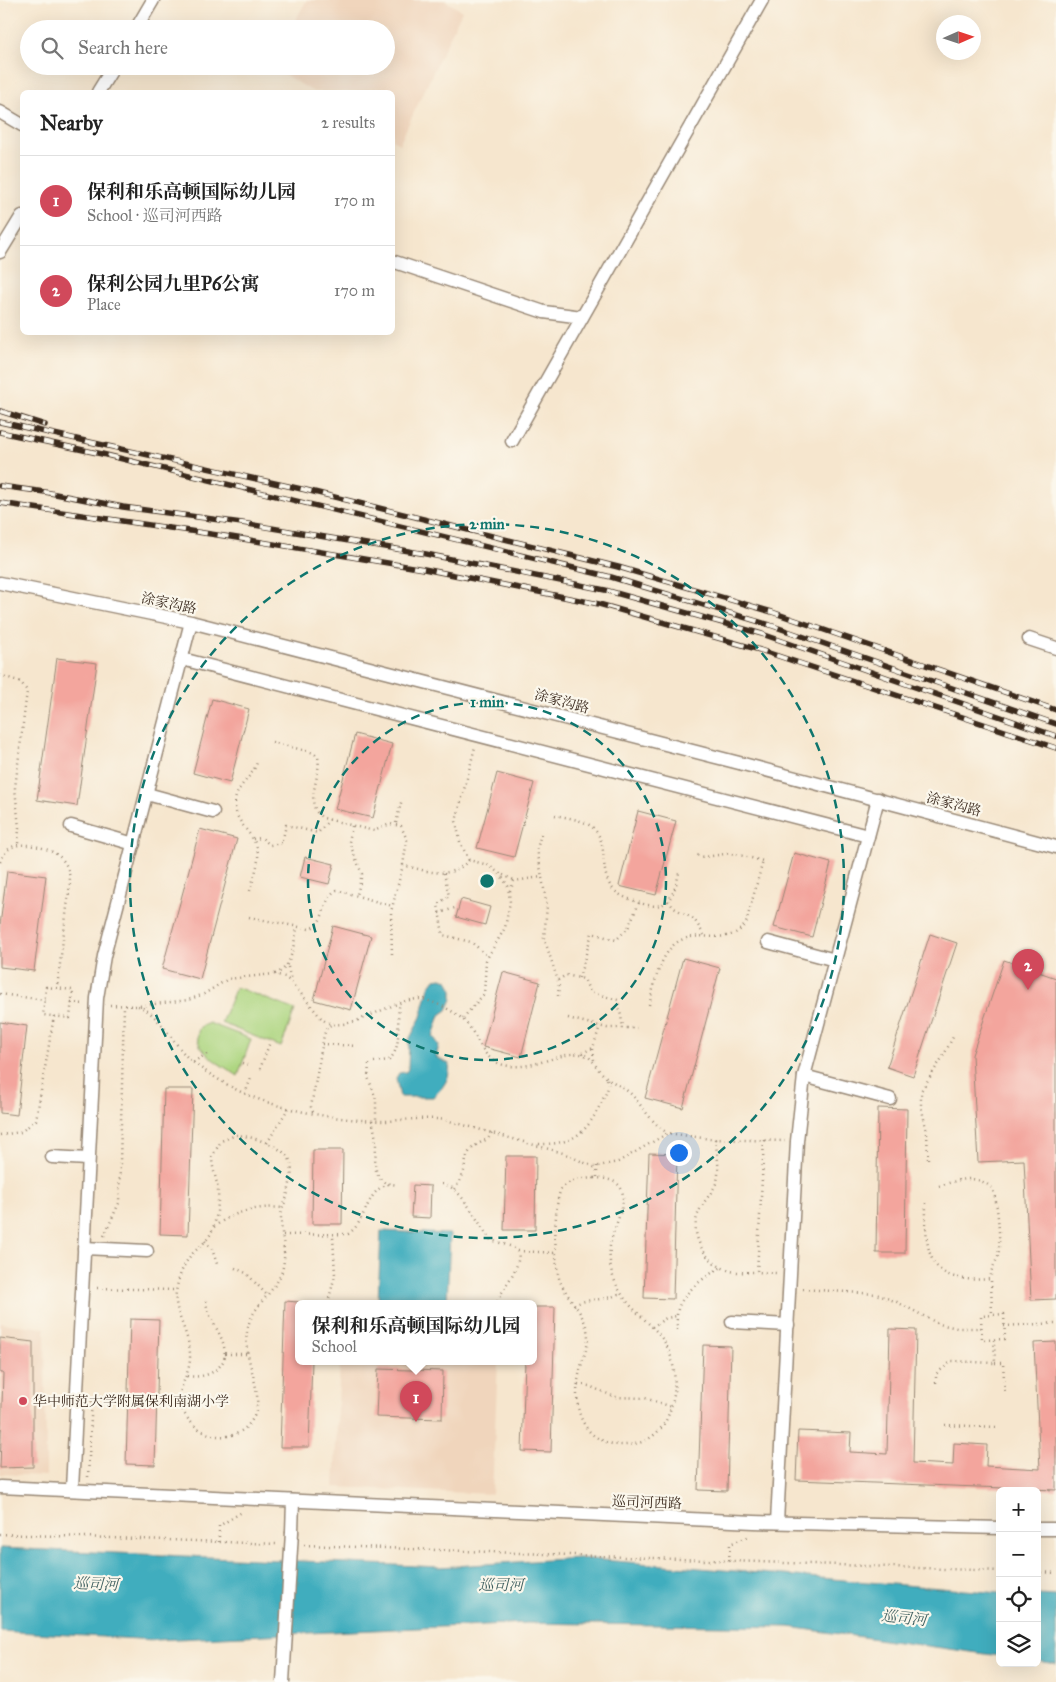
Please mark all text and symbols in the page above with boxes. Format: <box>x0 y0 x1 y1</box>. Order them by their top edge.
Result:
north arrow <box>936 15 981 60</box>
search box <box>20 20 395 75</box>
icon: search <box>38 34 66 62</box>
text: Search here <box>78 36 168 59</box>
text: Nearby <box>40 110 103 136</box>
text: 2 results <box>321 113 375 132</box>
text: 保利和乐高顿国际幼儿园 <box>87 180 296 203</box>
text: 1 <box>53 191 59 210</box>
text: 170 m <box>334 191 375 210</box>
text: School · 巡司河西路 <box>87 206 223 225</box>
text: 保利公园九里P6公寓 <box>87 272 260 295</box>
text: 2 <box>52 281 60 300</box>
text: 170 m <box>334 281 375 300</box>
text: Place <box>87 295 121 314</box>
text: 2 min <box>469 515 506 533</box>
street label: 涂家沟路 <box>140 589 198 618</box>
street label: 涂家沟路 <box>533 686 591 717</box>
text: 1 min <box>470 693 505 711</box>
street label: 涂家沟路 <box>925 789 983 820</box>
centre of rings <box>478 872 496 890</box>
pin: 2 <box>1012 949 1044 990</box>
your location <box>666 1140 692 1166</box>
popup <box>295 1300 537 1365</box>
text: 保利和乐高顿国际幼儿园 <box>311 1314 521 1337</box>
text: School <box>311 1337 357 1356</box>
pin: 1 <box>400 1381 432 1422</box>
place label: 华中师范大学附属保利南湖小学 <box>33 1393 229 1410</box>
marker: 华中师范大学附属保利南湖小学 <box>17 1395 29 1407</box>
map controls <box>996 1487 1041 1667</box>
button: + <box>996 1487 1041 1532</box>
street label: 巡司河西路 <box>612 1493 682 1512</box>
button: − <box>996 1532 1041 1577</box>
water label: 巡司河 <box>73 1574 122 1594</box>
water label: 巡司河 <box>478 1576 526 1594</box>
button: locate <box>996 1577 1041 1622</box>
water label: 巡司河 <box>881 1607 930 1630</box>
button: layers <box>996 1622 1041 1667</box>

